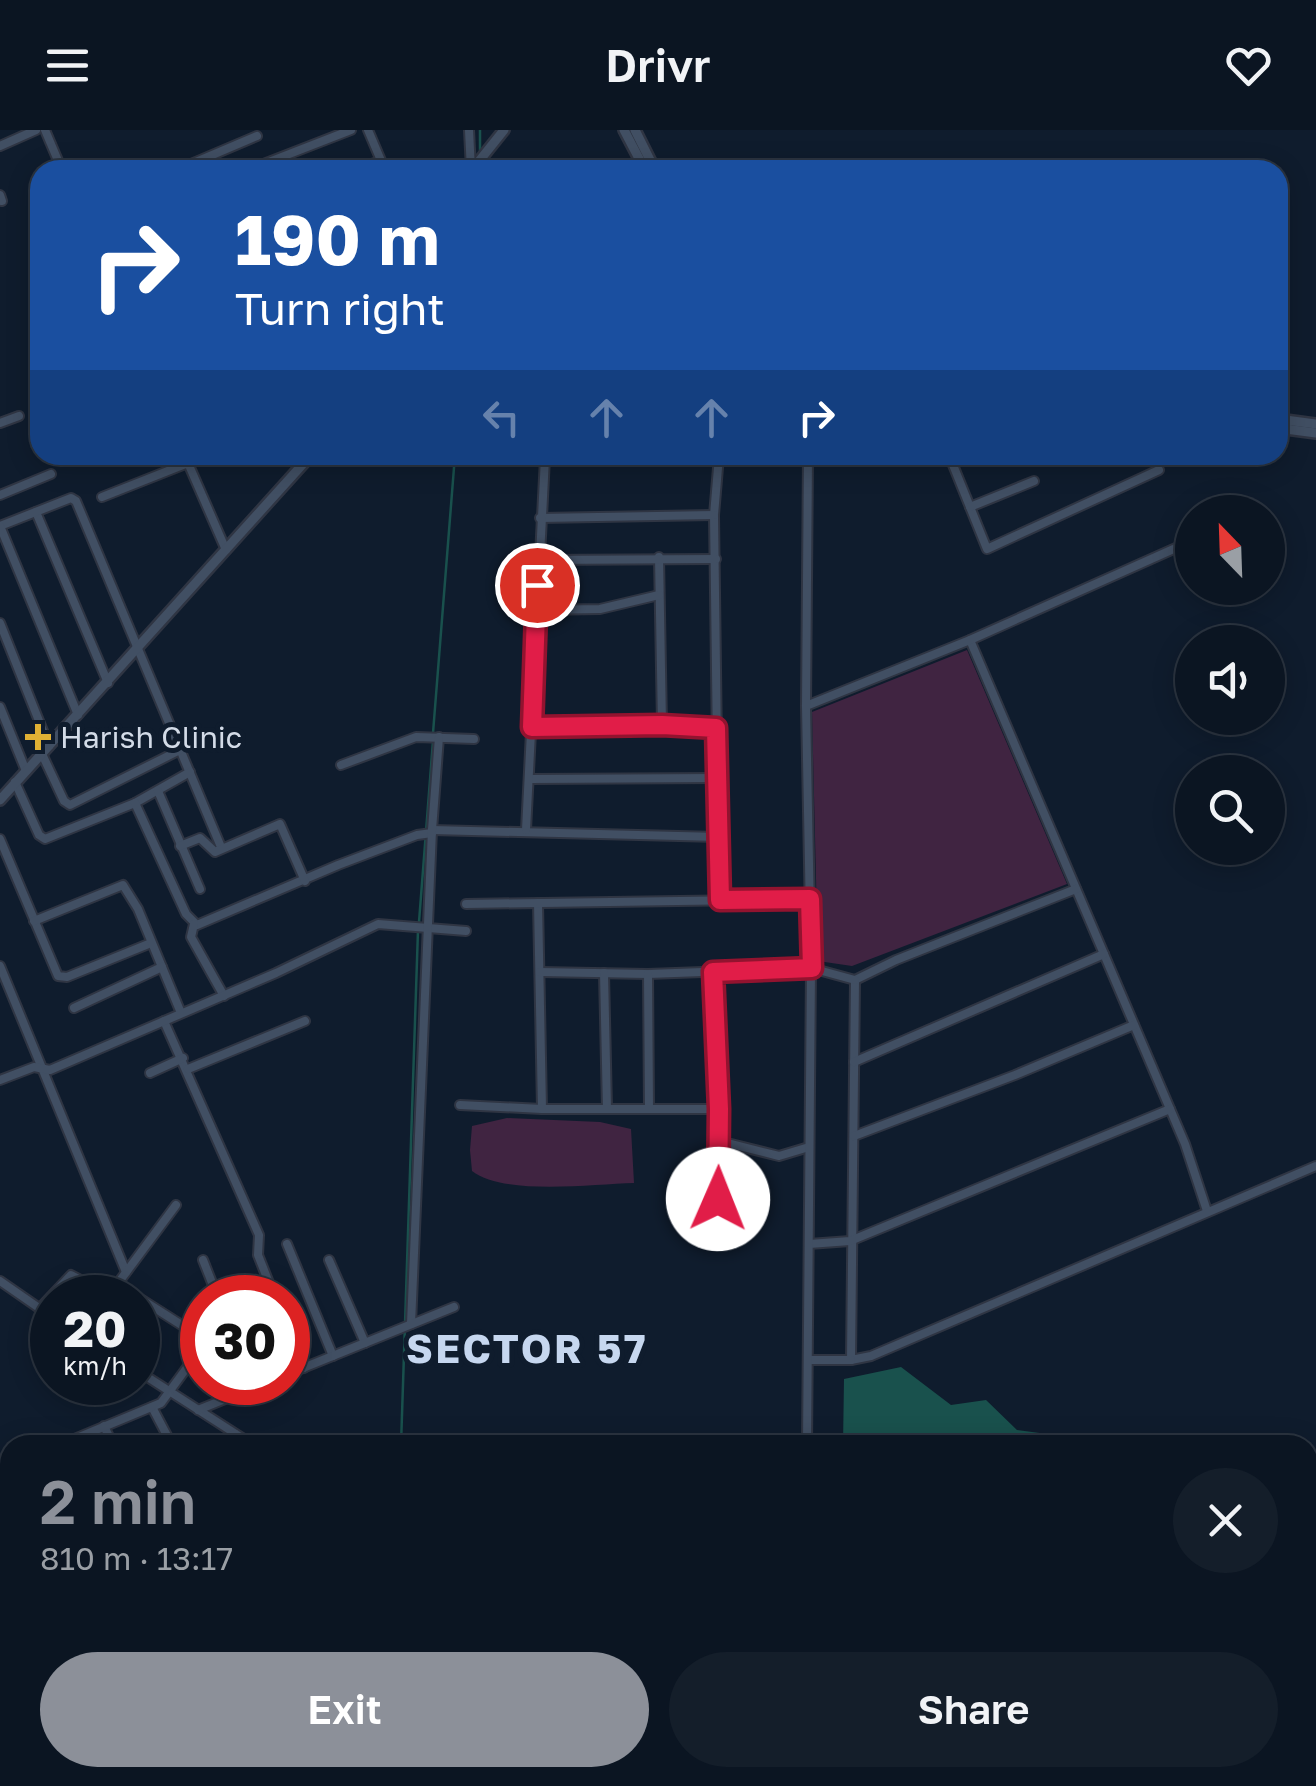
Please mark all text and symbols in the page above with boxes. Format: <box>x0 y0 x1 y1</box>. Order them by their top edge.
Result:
icon: menu <box>40 38 95 93</box>
text: Drivr <box>605 38 711 92</box>
icon: heart <box>1221 38 1276 93</box>
text: 190 m <box>235 196 440 280</box>
icon: right <box>70 200 200 330</box>
text: Turn right <box>235 281 445 335</box>
icon: left <box>474 390 529 445</box>
icon: ahead <box>579 390 634 445</box>
icon: ahead <box>684 390 739 445</box>
icon: right <box>789 390 844 445</box>
north arrow <box>1175 495 1285 605</box>
map controls <box>1175 495 1285 865</box>
pin <box>495 543 580 628</box>
icon: arrive <box>510 558 565 613</box>
button: sound <box>1175 625 1285 735</box>
place label: Harish Clinic <box>60 719 242 755</box>
marker: Harish Clinic <box>25 724 51 750</box>
button: search <box>1175 755 1285 865</box>
position arrow <box>666 1147 770 1251</box>
speed limit sign: 30 <box>180 1275 310 1405</box>
text: 20 <box>63 1298 126 1358</box>
district label: SECTOR 57 <box>406 1324 648 1372</box>
text: km/h <box>63 1350 127 1381</box>
text: 2 min <box>40 1465 196 1537</box>
button: close <box>1173 1468 1278 1573</box>
text: 810 m · 13:17 <box>40 1539 233 1577</box>
button: Exit <box>40 1652 649 1767</box>
button: Share <box>669 1652 1278 1767</box>

